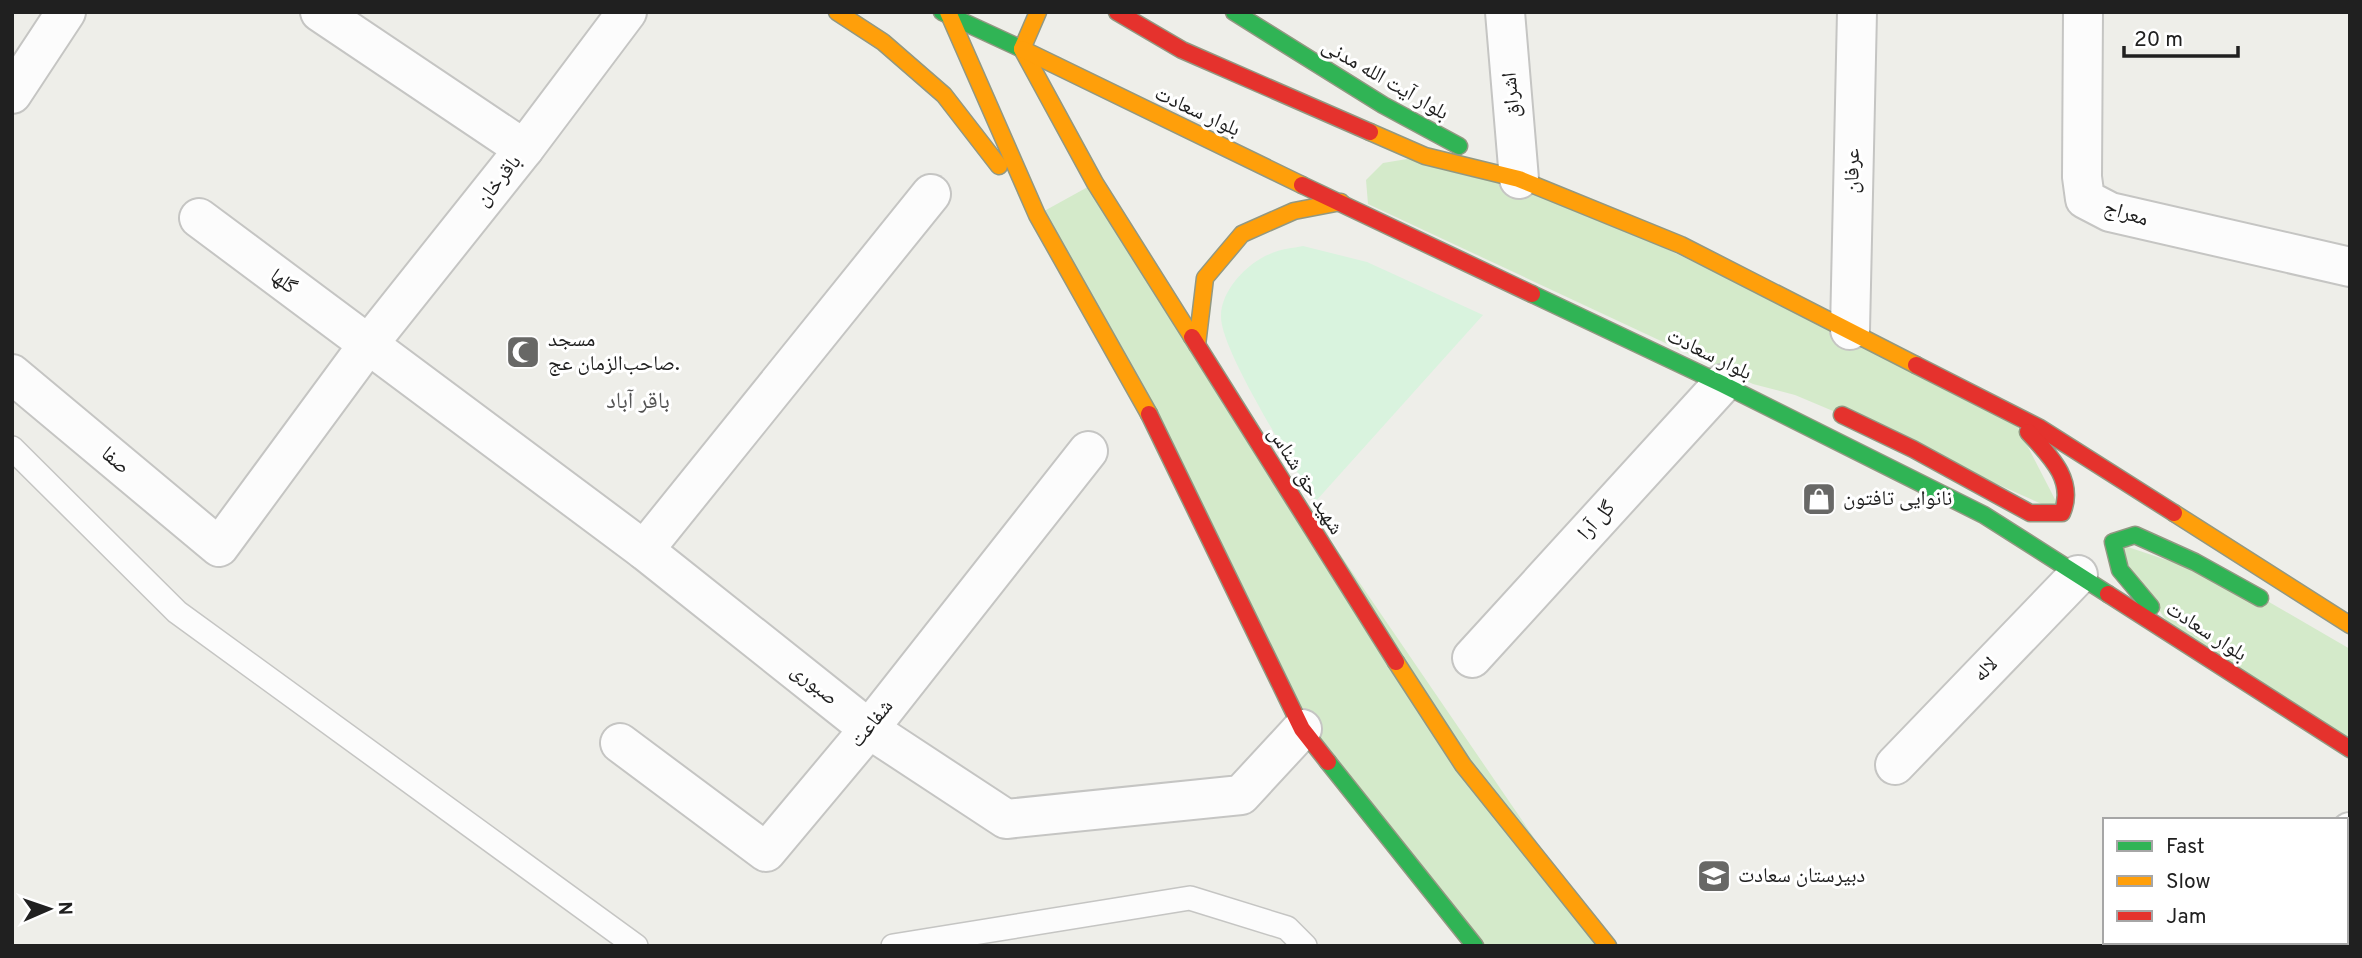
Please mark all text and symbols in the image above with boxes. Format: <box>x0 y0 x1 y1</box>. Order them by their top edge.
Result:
scale bar <box>2124 14 2238 58</box>
text: 20 m <box>2134 27 2183 54</box>
street label: بلوار آیت الله مدنی <box>1317 33 1453 127</box>
street label: اشراق <box>1497 71 1527 119</box>
street label: بلوار سعادت <box>1150 80 1244 144</box>
street label: عرفان <box>1839 148 1867 194</box>
street label: باقرخان <box>470 149 528 213</box>
street label: معراج <box>2100 194 2152 234</box>
street label: گلها <box>264 263 302 301</box>
street label: بلوار سعادت <box>1662 323 1756 387</box>
place label: مسجد صاحب‌الزمان عج. <box>548 327 680 378</box>
mosque icon: مسجد صاحب‌الزمان عج. <box>504 333 542 371</box>
district label: باقر آباد <box>606 388 670 417</box>
street label: شهید حق شناس <box>1261 422 1349 540</box>
street label: صفا <box>95 441 135 481</box>
shop icon: نانوایی تافتون <box>1800 480 1838 518</box>
place label: نانوایی تافتون <box>1843 486 1952 513</box>
street label: گل آرا <box>1572 495 1622 546</box>
street label: بلوار سعادت <box>2160 596 2252 668</box>
street label: لاله <box>1968 652 2004 688</box>
street label: صبوری <box>785 658 843 712</box>
street label: شفاعت <box>844 694 900 754</box>
legend <box>2103 818 2348 944</box>
text: Fast <box>2166 834 2205 861</box>
school or university icon: دبیرستان سعادت <box>1695 857 1733 895</box>
place label: دبیرستان سعادت <box>1738 863 1865 890</box>
text: Slow <box>2166 869 2211 896</box>
north arrow <box>14 874 84 944</box>
text: N <box>52 901 76 916</box>
text: Jam <box>2166 904 2207 931</box>

